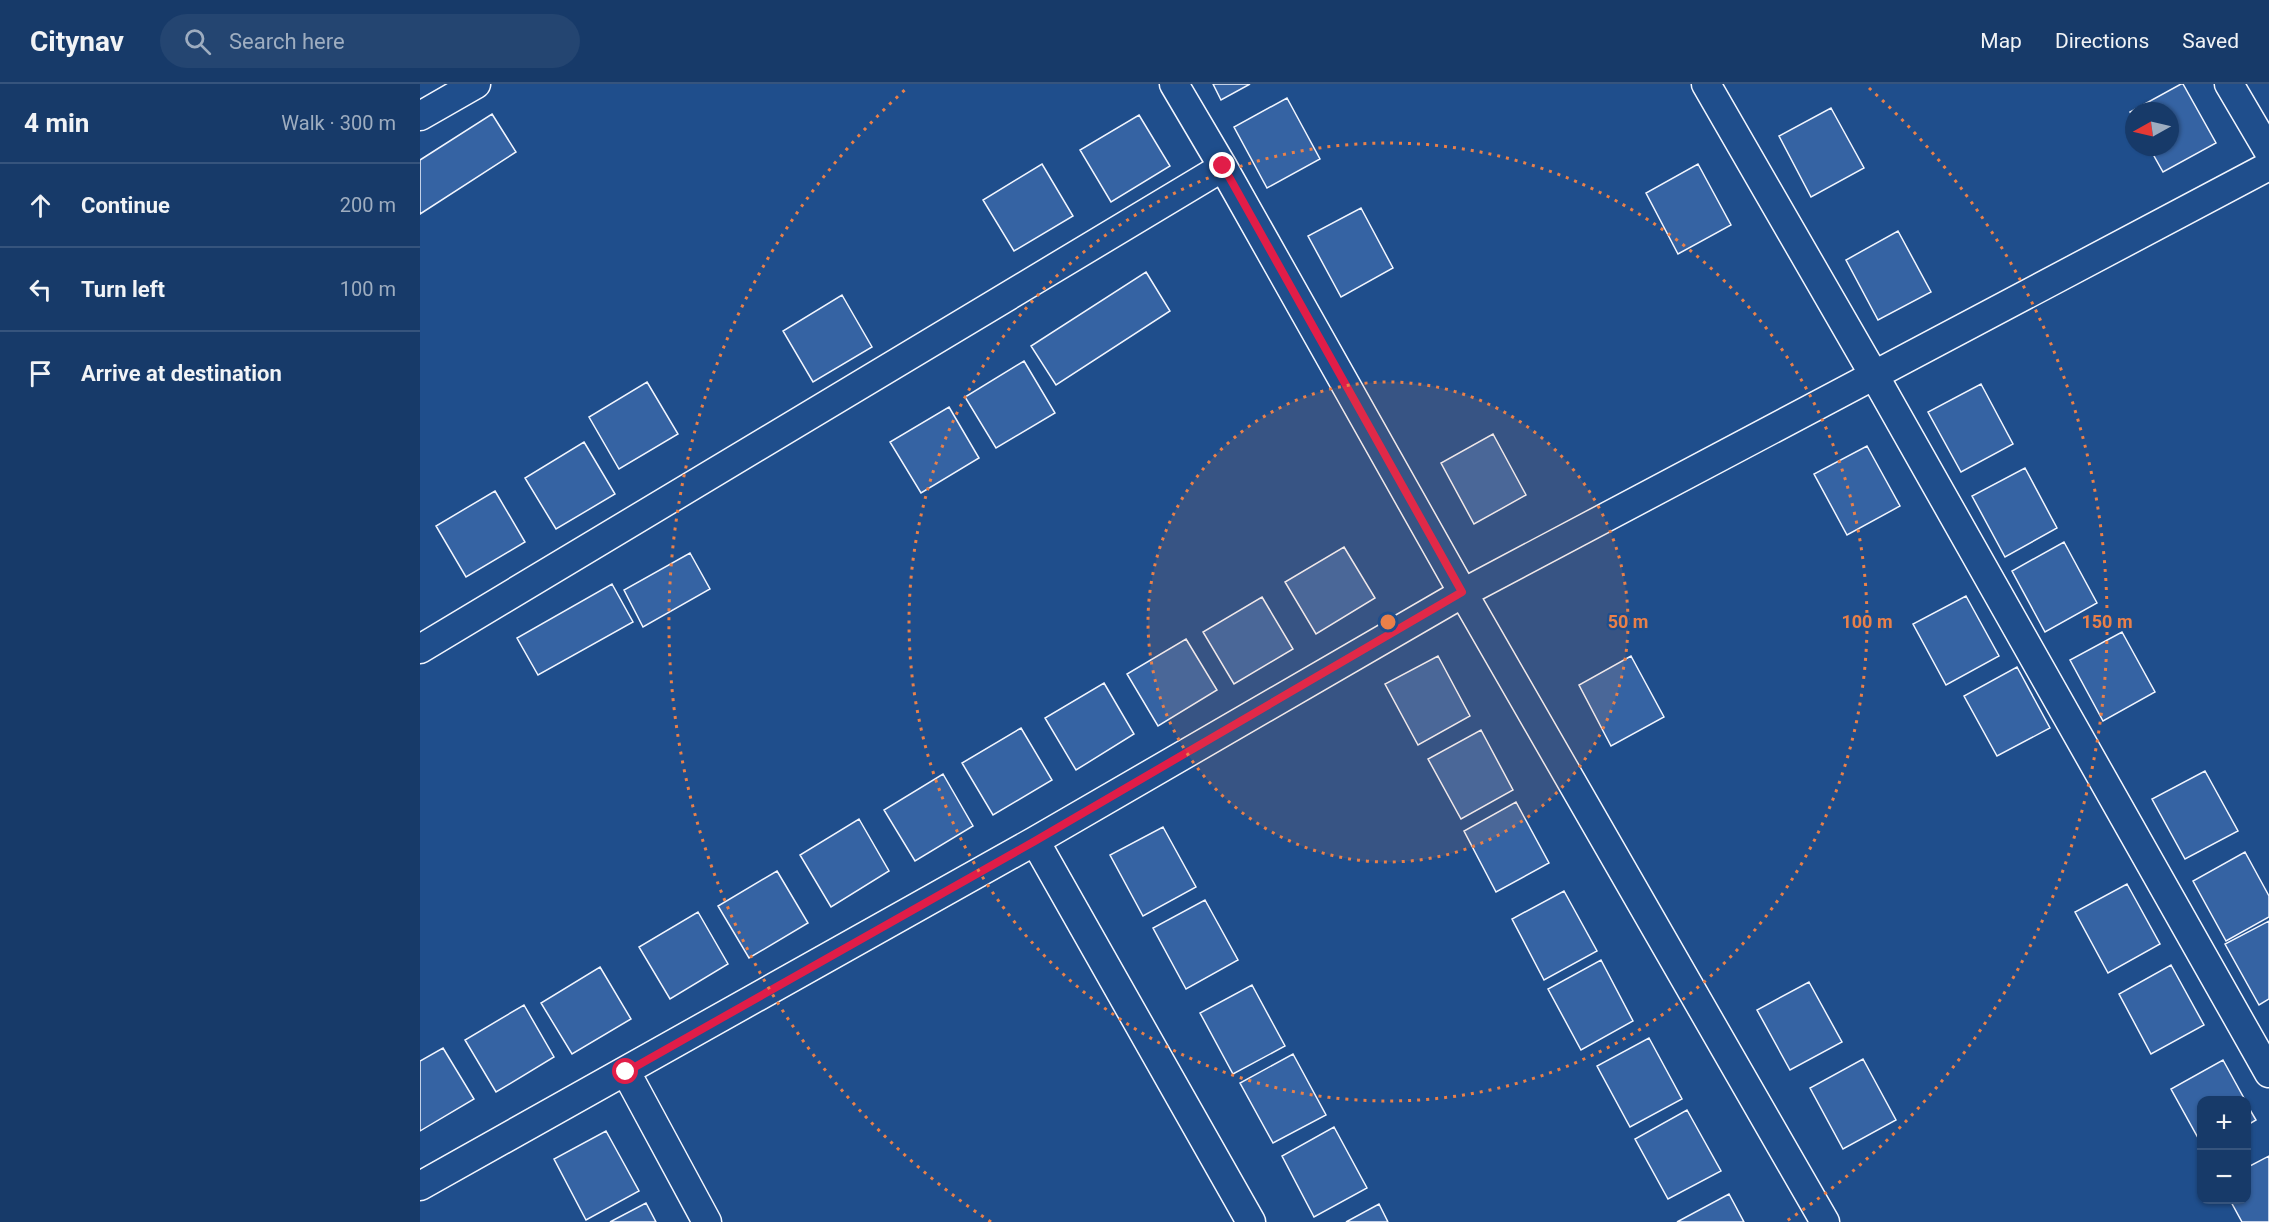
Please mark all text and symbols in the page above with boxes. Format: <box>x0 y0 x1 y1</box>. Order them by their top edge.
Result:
search box <box>160 14 580 68</box>
text: Citynav <box>30 25 124 58</box>
icon: search <box>181 25 214 58</box>
text: Search here <box>229 29 345 54</box>
text: Map <box>1980 29 2022 53</box>
text: Directions <box>2055 29 2149 53</box>
text: Saved <box>2182 29 2239 53</box>
north arrow <box>2125 102 2179 156</box>
text: 4 min <box>24 108 89 138</box>
text: Walk · 300 m <box>281 111 396 135</box>
route end <box>1209 152 1235 178</box>
icon: ahead <box>24 189 57 222</box>
text: Continue <box>81 193 170 218</box>
text: 200 m <box>340 193 396 217</box>
icon: left <box>24 273 57 306</box>
text: Turn left <box>81 277 165 302</box>
text: 100 m <box>340 277 396 301</box>
icon: arrive <box>24 357 57 390</box>
text: Arrive at destination <box>81 361 282 386</box>
text: 50 m <box>1608 611 1648 632</box>
text: 100 m <box>1841 611 1893 632</box>
text: 150 m <box>2081 611 2133 632</box>
centre of rings <box>1378 612 1398 632</box>
route start <box>612 1058 638 1084</box>
map controls <box>2197 1096 2251 1204</box>
button: + <box>2197 1096 2251 1150</box>
button: − <box>2197 1150 2251 1204</box>

